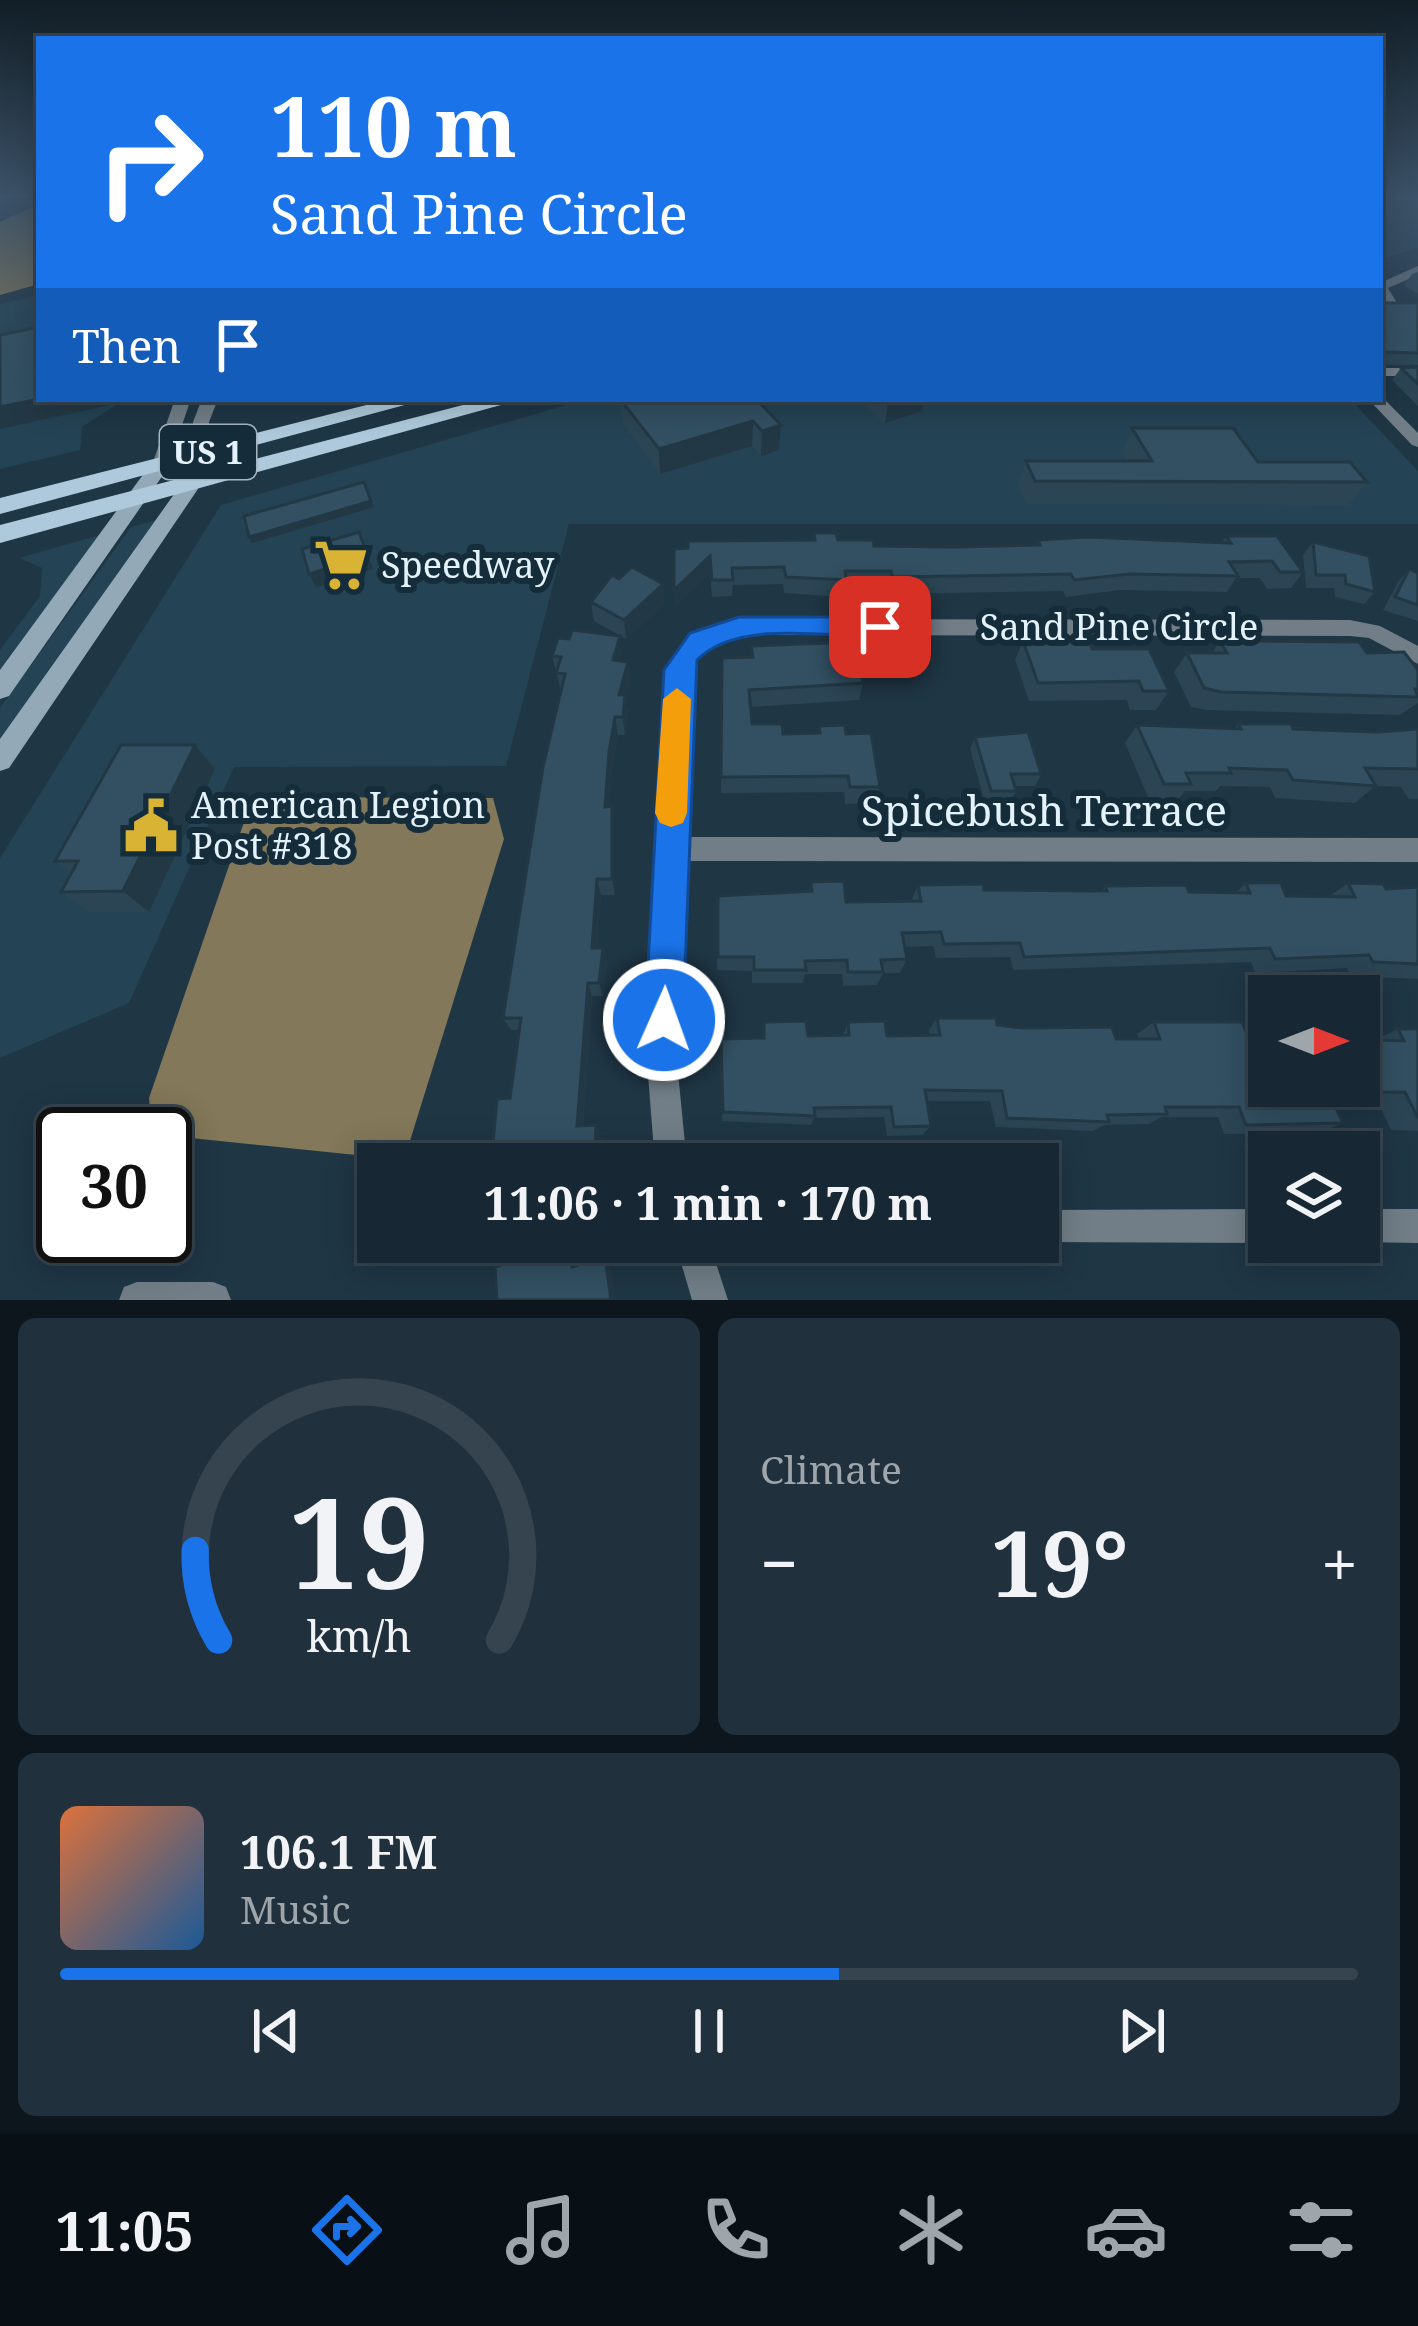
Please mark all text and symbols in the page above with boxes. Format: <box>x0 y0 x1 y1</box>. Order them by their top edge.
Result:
text: 110 m <box>270 67 517 182</box>
icon: right <box>72 84 228 240</box>
text: Sand Pine Circle <box>270 176 688 250</box>
icon: arrive <box>205 312 271 378</box>
text: Then <box>72 315 181 376</box>
road number: US 1 <box>160 425 256 479</box>
supermarket icon: Speedway <box>312 536 370 594</box>
place label: Speedway <box>381 540 555 589</box>
pin <box>829 576 931 678</box>
icon: arrive <box>847 594 913 660</box>
street label: Sand Pine Circle <box>980 602 1258 651</box>
place label: American Legion Post #318 <box>191 780 485 870</box>
street label: Spicebush Terrace <box>861 781 1227 838</box>
public building icon: American Legion Post #318 <box>122 797 180 855</box>
position arrow <box>601 957 727 1083</box>
north arrow <box>1248 975 1380 1107</box>
map controls <box>1248 975 1380 1263</box>
speed limit sign: 30 <box>36 1107 192 1263</box>
button: layers <box>1248 1131 1380 1263</box>
text: 11:06 · 1 min · 170 m <box>484 1172 932 1233</box>
text: Climate <box>760 1442 902 1495</box>
text: 19 <box>288 1456 430 1626</box>
text: 19° <box>991 1501 1129 1623</box>
text: − <box>760 1517 798 1607</box>
text: + <box>1321 1517 1358 1607</box>
text: km/h <box>306 1605 412 1664</box>
text: 106.1 FM <box>240 1821 437 1882</box>
text: Music <box>240 1882 351 1935</box>
icon: previous <box>243 1998 309 2064</box>
icon: pause <box>676 1998 742 2064</box>
icon: next <box>1109 1998 1175 2064</box>
icon: directions <box>305 2188 389 2272</box>
icon: music <box>499 2188 583 2272</box>
icon: phone <box>694 2188 778 2272</box>
icon: climate <box>889 2188 973 2272</box>
icon: car <box>1084 2188 1168 2272</box>
icon: filters <box>1279 2188 1363 2272</box>
text: 11:05 <box>55 2193 194 2267</box>

